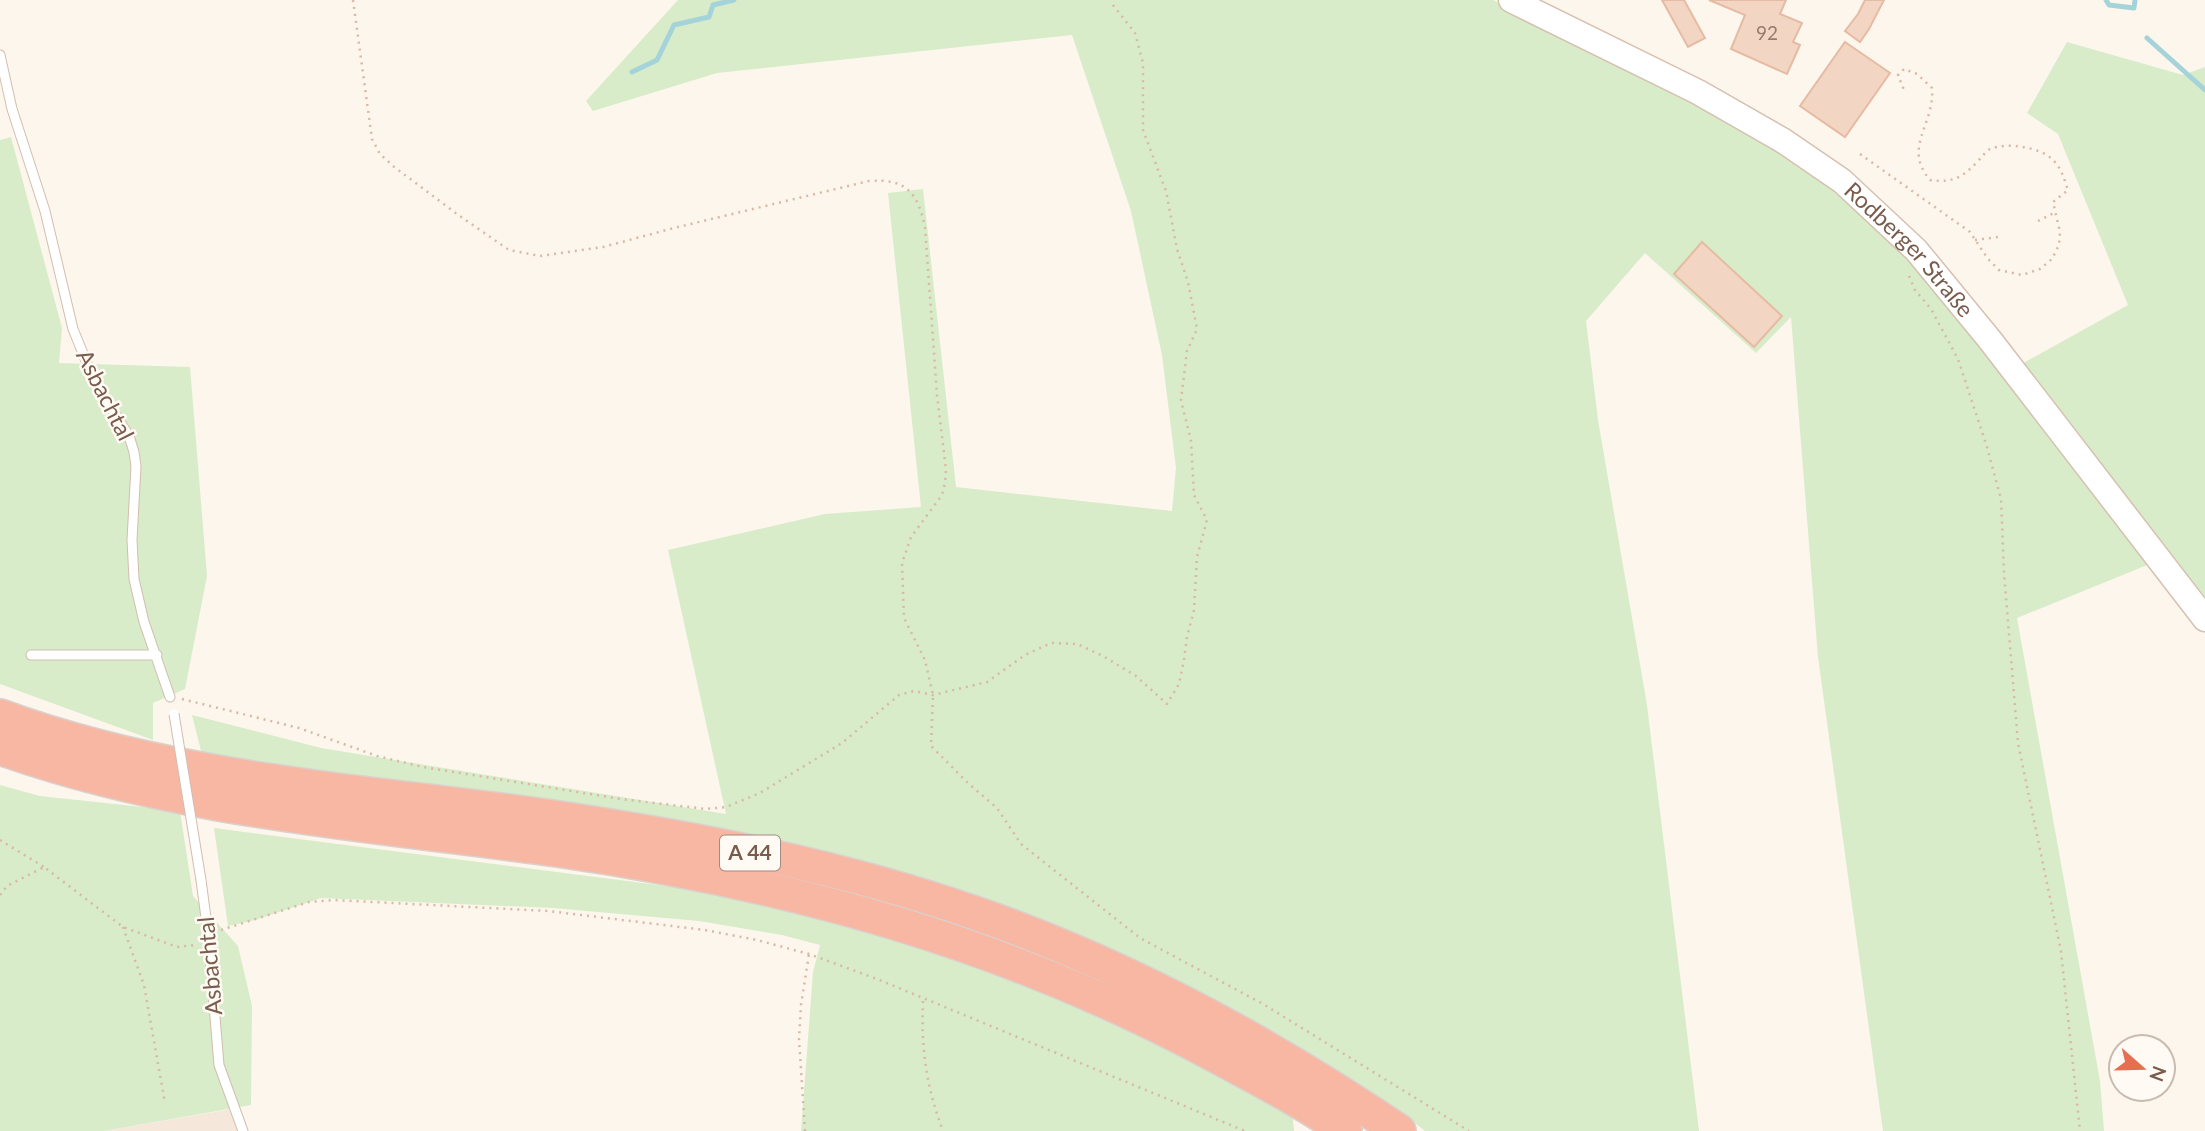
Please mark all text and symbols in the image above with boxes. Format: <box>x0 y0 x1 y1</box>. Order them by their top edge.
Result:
house number: 92 <box>1756 21 1778 44</box>
street label: Rodberger Straße <box>1839 176 1980 322</box>
street label: Asbachtal <box>71 344 141 445</box>
road number: A 44 <box>720 836 780 870</box>
street label: Asbachtal <box>191 916 227 1016</box>
north arrow <box>2107 1033 2177 1103</box>
text: N <box>2145 1063 2172 1085</box>

